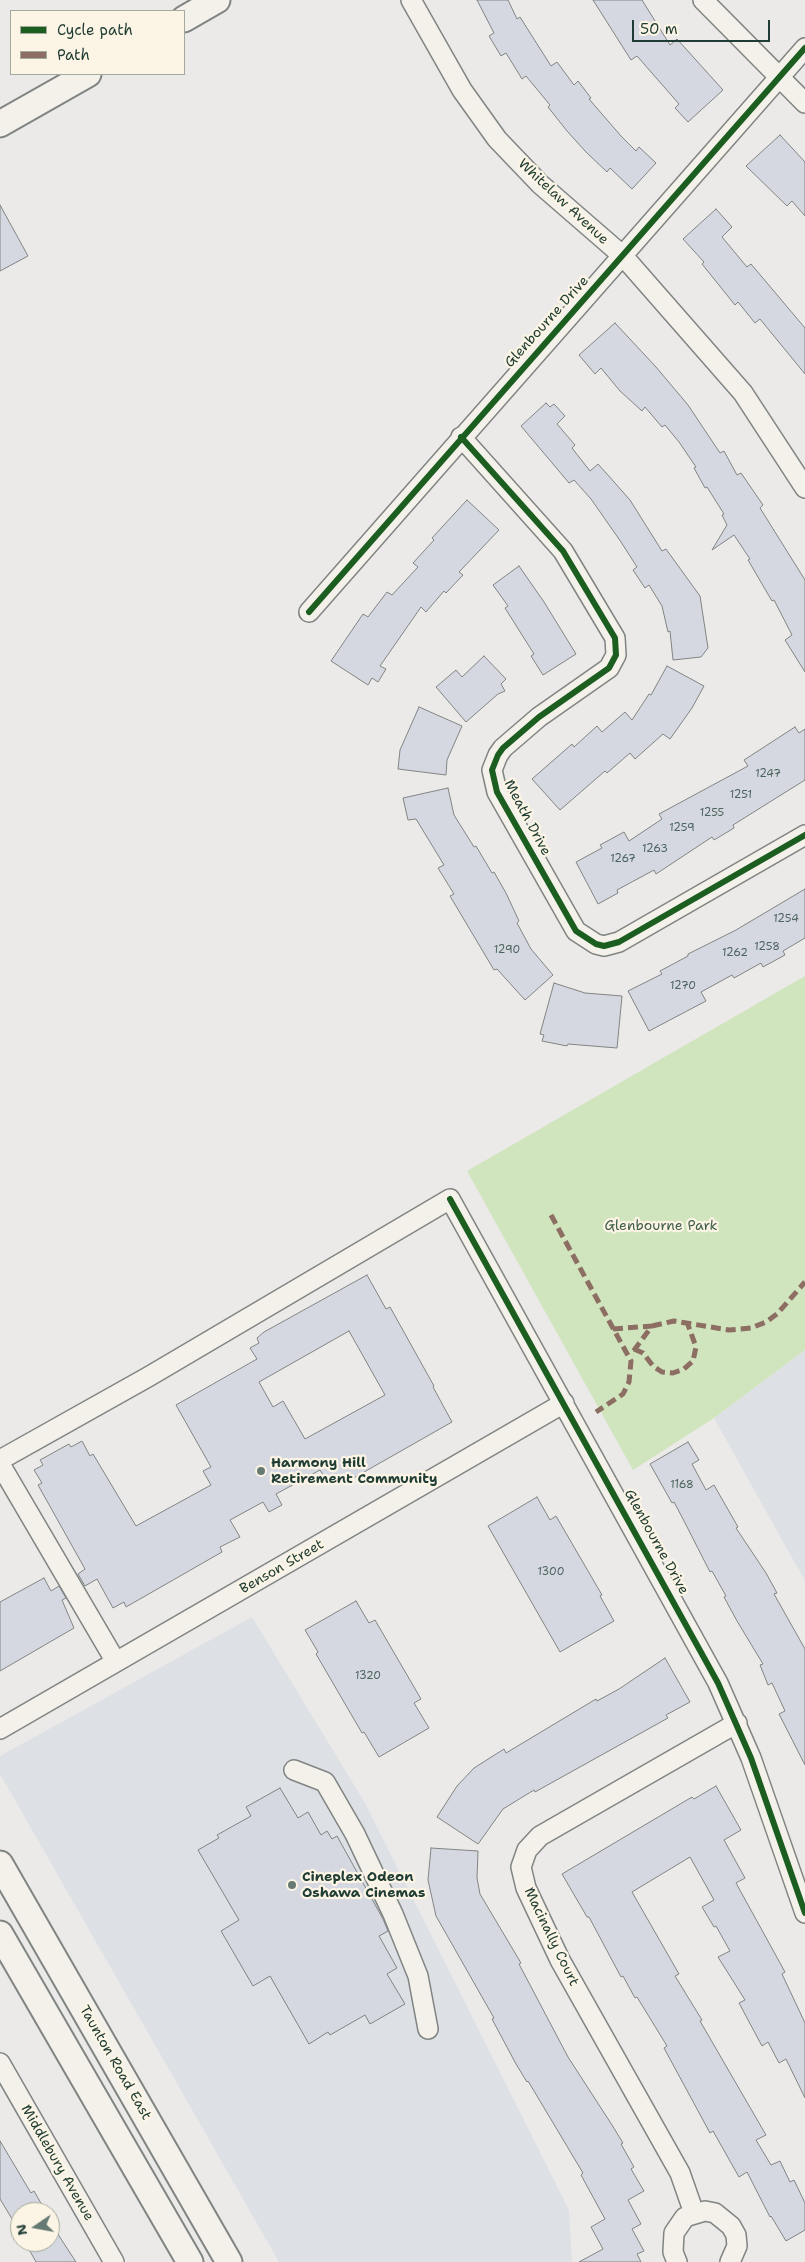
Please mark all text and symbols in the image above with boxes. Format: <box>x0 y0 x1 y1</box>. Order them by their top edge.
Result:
legend <box>10 10 185 75</box>
scale bar <box>635 10 772 42</box>
text: 50 m <box>640 19 678 39</box>
text: Cycle path <box>57 20 133 40</box>
text: Path <box>57 45 90 65</box>
street label: Whitelaw Avenue <box>514 156 612 248</box>
street label: Glenbourne Drive <box>501 273 593 371</box>
house number: 1247 <box>755 767 781 781</box>
street label: Meath Drive <box>500 777 554 859</box>
house number: 1251 <box>730 788 752 802</box>
house number: 1255 <box>700 806 724 820</box>
house number: 1259 <box>669 821 695 835</box>
house number: 1263 <box>642 842 668 856</box>
house number: 1267 <box>610 852 636 866</box>
house number: 1254 <box>773 912 799 926</box>
house number: 1258 <box>754 940 780 954</box>
house number: 1290 <box>494 943 520 957</box>
house number: 1262 <box>722 946 748 960</box>
house number: 1270 <box>670 979 696 993</box>
park label: Glenbourne Park <box>604 1218 718 1234</box>
place label: Harmony Hill Retirement Community <box>271 1455 438 1488</box>
marker: Harmony Hill Retirement Community <box>255 1465 267 1477</box>
house number: 1168 <box>670 1478 694 1492</box>
street label: Glenbourne Drive <box>620 1487 692 1597</box>
street label: Benson Street <box>237 1536 327 1598</box>
house number: 1300 <box>538 1565 564 1579</box>
house number: 1320 <box>355 1669 381 1683</box>
place label: Cineplex Odeon Oshawa Cinemas <box>302 1869 425 1901</box>
marker: Cineplex Odeon Oshawa Cinemas <box>286 1879 298 1891</box>
street label: Macinally Court <box>520 1885 582 1989</box>
street label: Taunton Road East <box>75 2003 155 2123</box>
street label: Middlebury Avenue <box>17 2102 97 2224</box>
north arrow <box>10 2202 60 2252</box>
text: N <box>11 2223 31 2237</box>

